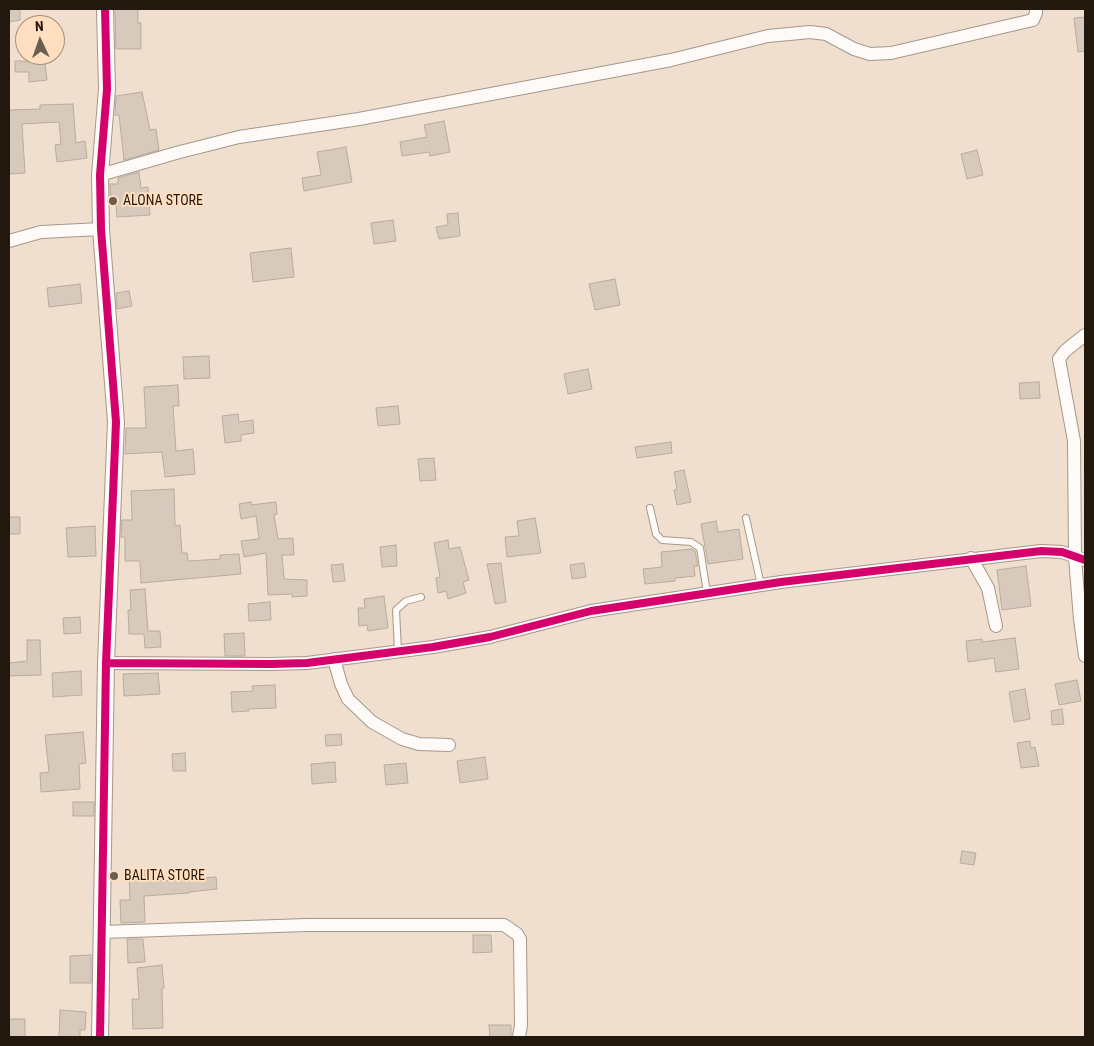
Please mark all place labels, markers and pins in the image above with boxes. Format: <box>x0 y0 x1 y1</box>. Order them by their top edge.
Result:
place label: ALONA STORE <box>123 193 203 209</box>
marker: ALONA STORE <box>107 195 119 207</box>
place label: BALITA STORE <box>124 868 205 884</box>
marker: BALITA STORE <box>108 870 120 882</box>

